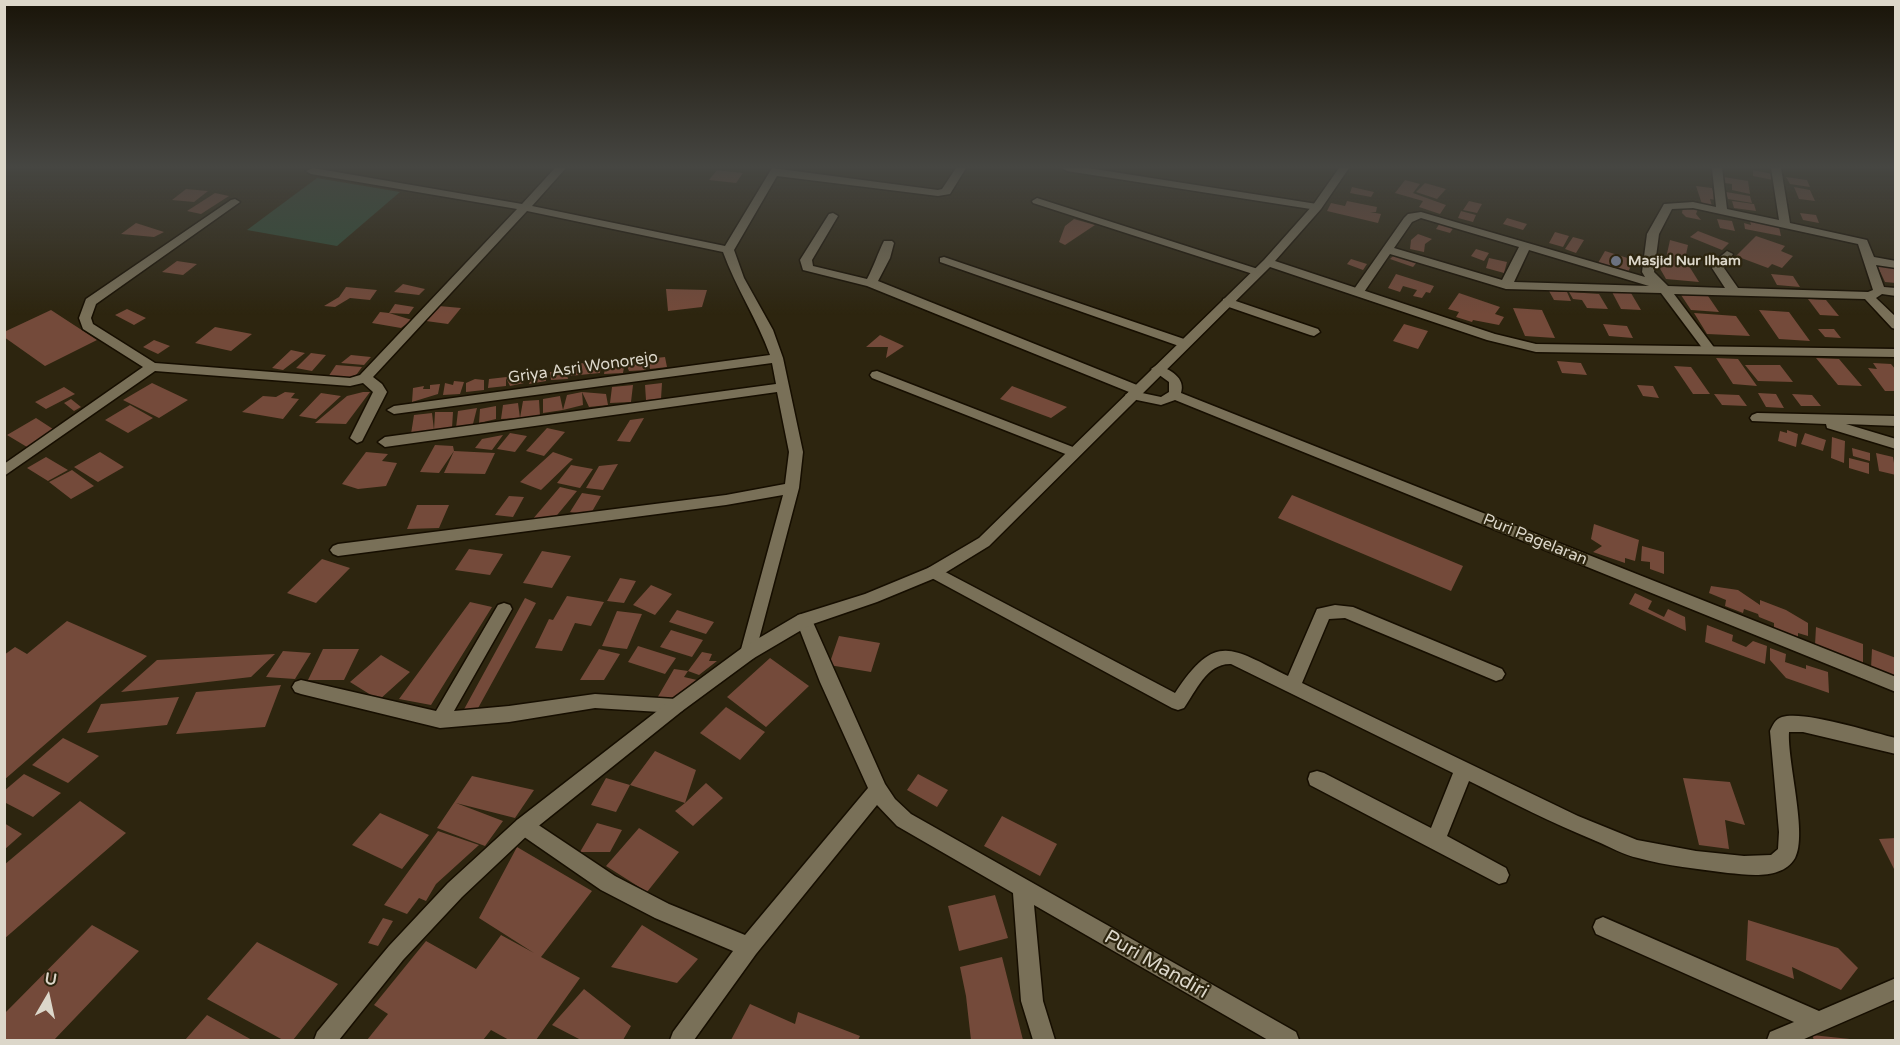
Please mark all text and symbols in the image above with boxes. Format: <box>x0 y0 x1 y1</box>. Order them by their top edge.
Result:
place label: Masjid Nur Ilham <box>1628 253 1741 269</box>
marker: Masjid Nur Ilham <box>1609 254 1623 268</box>
street label: Griya Asri Wonorejo <box>507 348 659 388</box>
street label: Puri Pagelaran <box>1480 510 1590 570</box>
street label: Puri Mandiri <box>1100 926 1212 1004</box>
north arrow <box>18 967 78 1027</box>
text: U <box>43 968 58 990</box>

